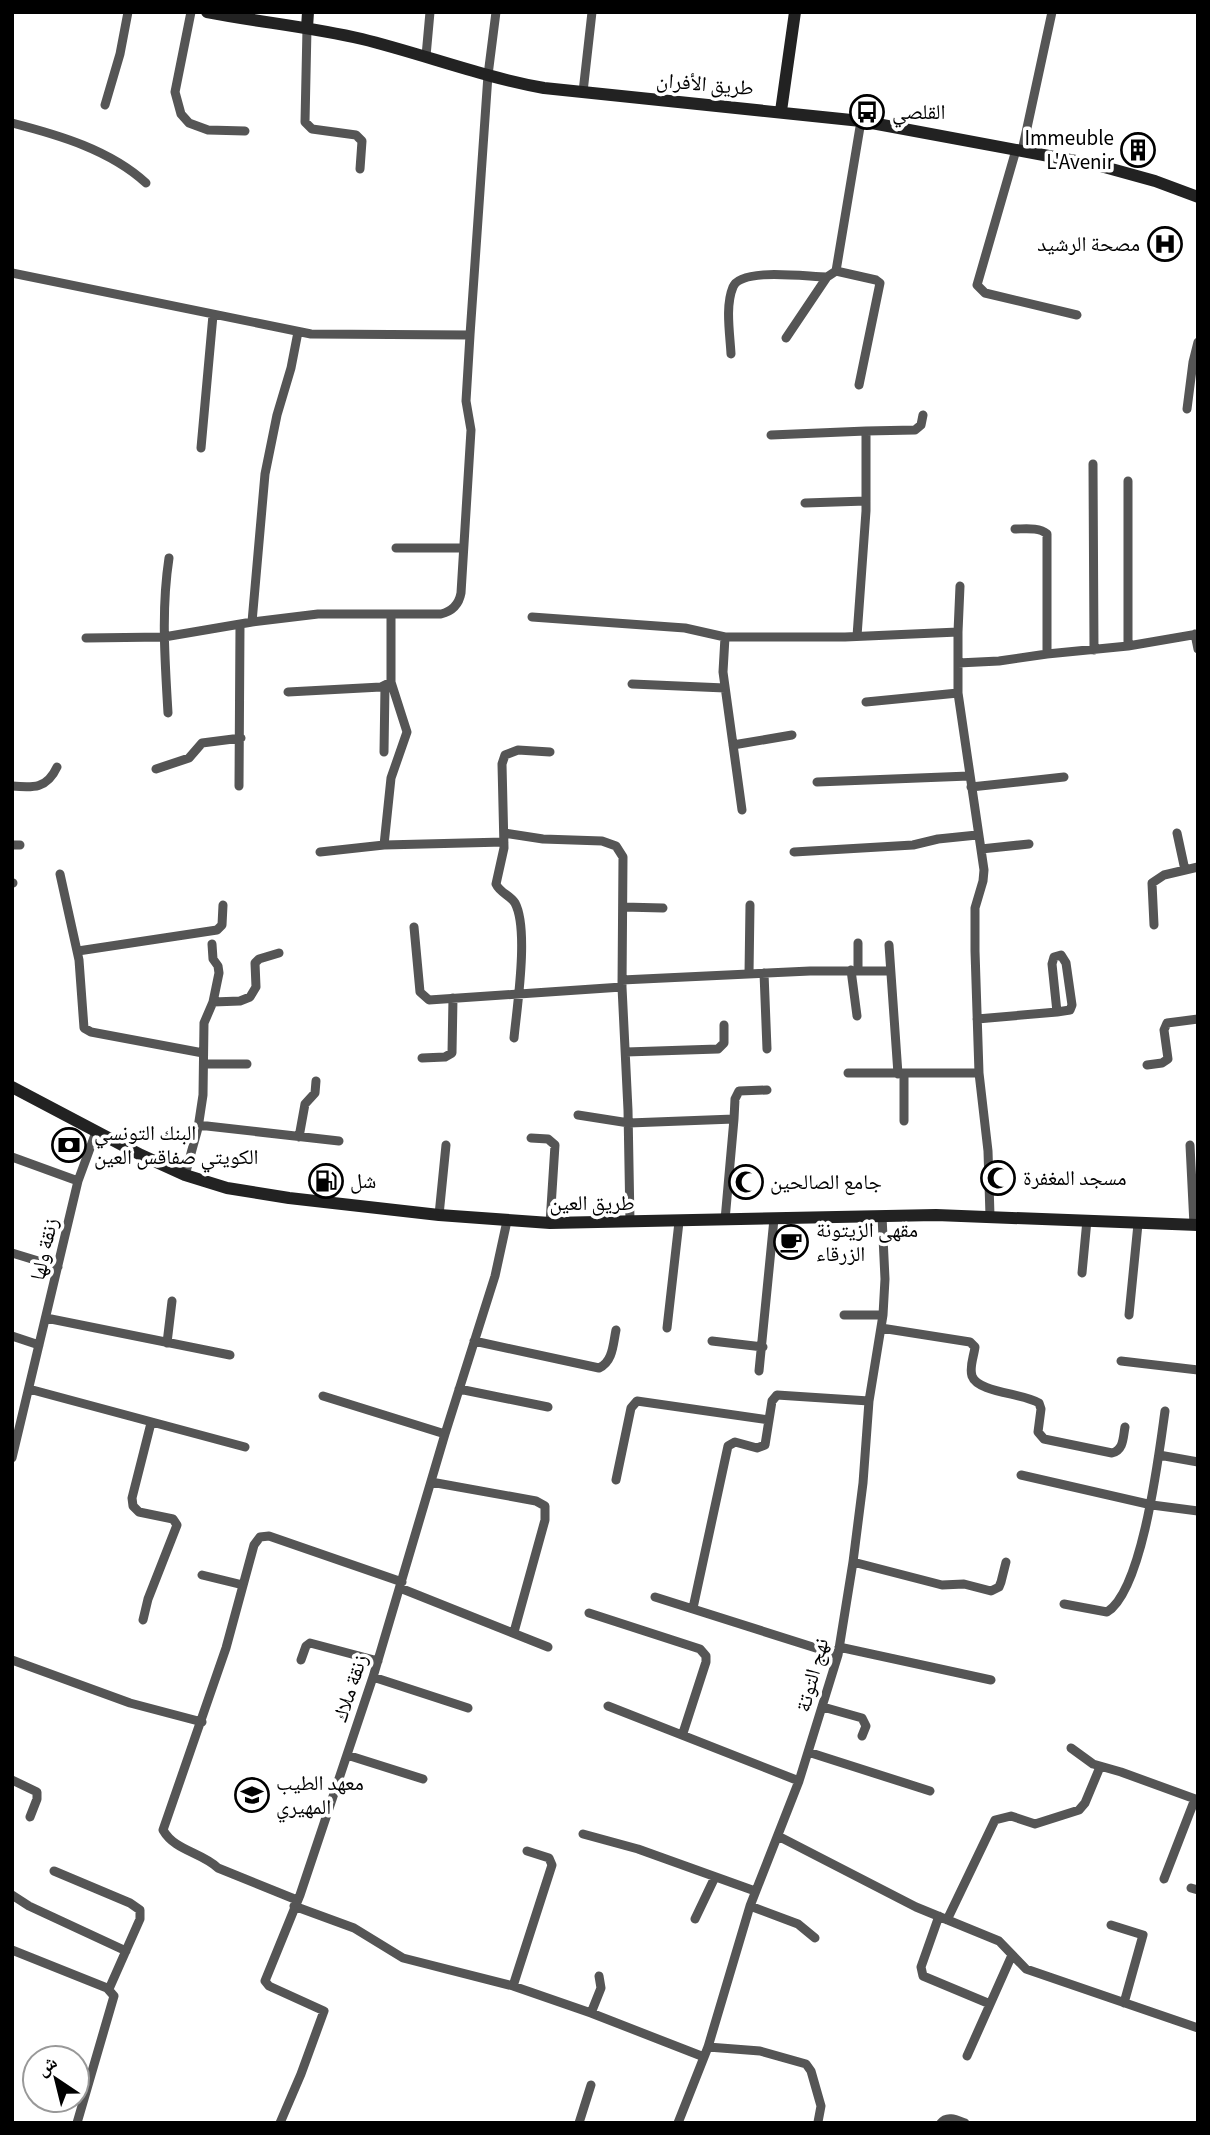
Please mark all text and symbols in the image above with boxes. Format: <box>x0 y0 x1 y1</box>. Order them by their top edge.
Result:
street label: طريق الأفران <box>655 65 755 103</box>
bus stop icon: القلصي <box>848 93 886 131</box>
place label: القلصي <box>892 97 946 128</box>
place label: Immeuble L'Avenir <box>1024 123 1115 177</box>
building icon: Immeuble L'Avenir <box>1119 131 1157 169</box>
hospital icon: مصحة الرشيد <box>1146 225 1184 263</box>
place label: مصحة الرشيد <box>1037 229 1140 259</box>
place label: البنك التونسي الكويتي صفاقس العين <box>94 1118 259 1173</box>
bank icon: البنك التونسي الكويتي صفاقس العين <box>50 1126 88 1164</box>
mosque icon: مسجد المغفرة <box>979 1159 1017 1197</box>
fuel station icon: شل <box>307 1162 345 1200</box>
mosque icon: جامع الصالحين <box>727 1163 765 1201</box>
place label: مسجد المغفرة <box>1023 1163 1127 1193</box>
place label: شل <box>350 1166 376 1196</box>
place label: جامع الصالحين <box>770 1167 882 1197</box>
street label: طريق العين <box>549 1188 635 1218</box>
street label: زنقة ولها <box>22 1215 66 1283</box>
place label: مقهى الزيتونة الزرقاء <box>816 1215 918 1269</box>
cafe icon: مقهى الزيتونة الزرقاء <box>772 1223 810 1261</box>
street label: نهج التوتة <box>788 1635 836 1715</box>
street label: زنقة ملاك <box>325 1650 375 1726</box>
place label: معهد الطيب المهيري <box>276 1768 364 1823</box>
school or university icon: معهد الطيب المهيري <box>233 1776 271 1814</box>
north arrow <box>21 2044 91 2114</box>
text: ش <box>31 2049 63 2083</box>

